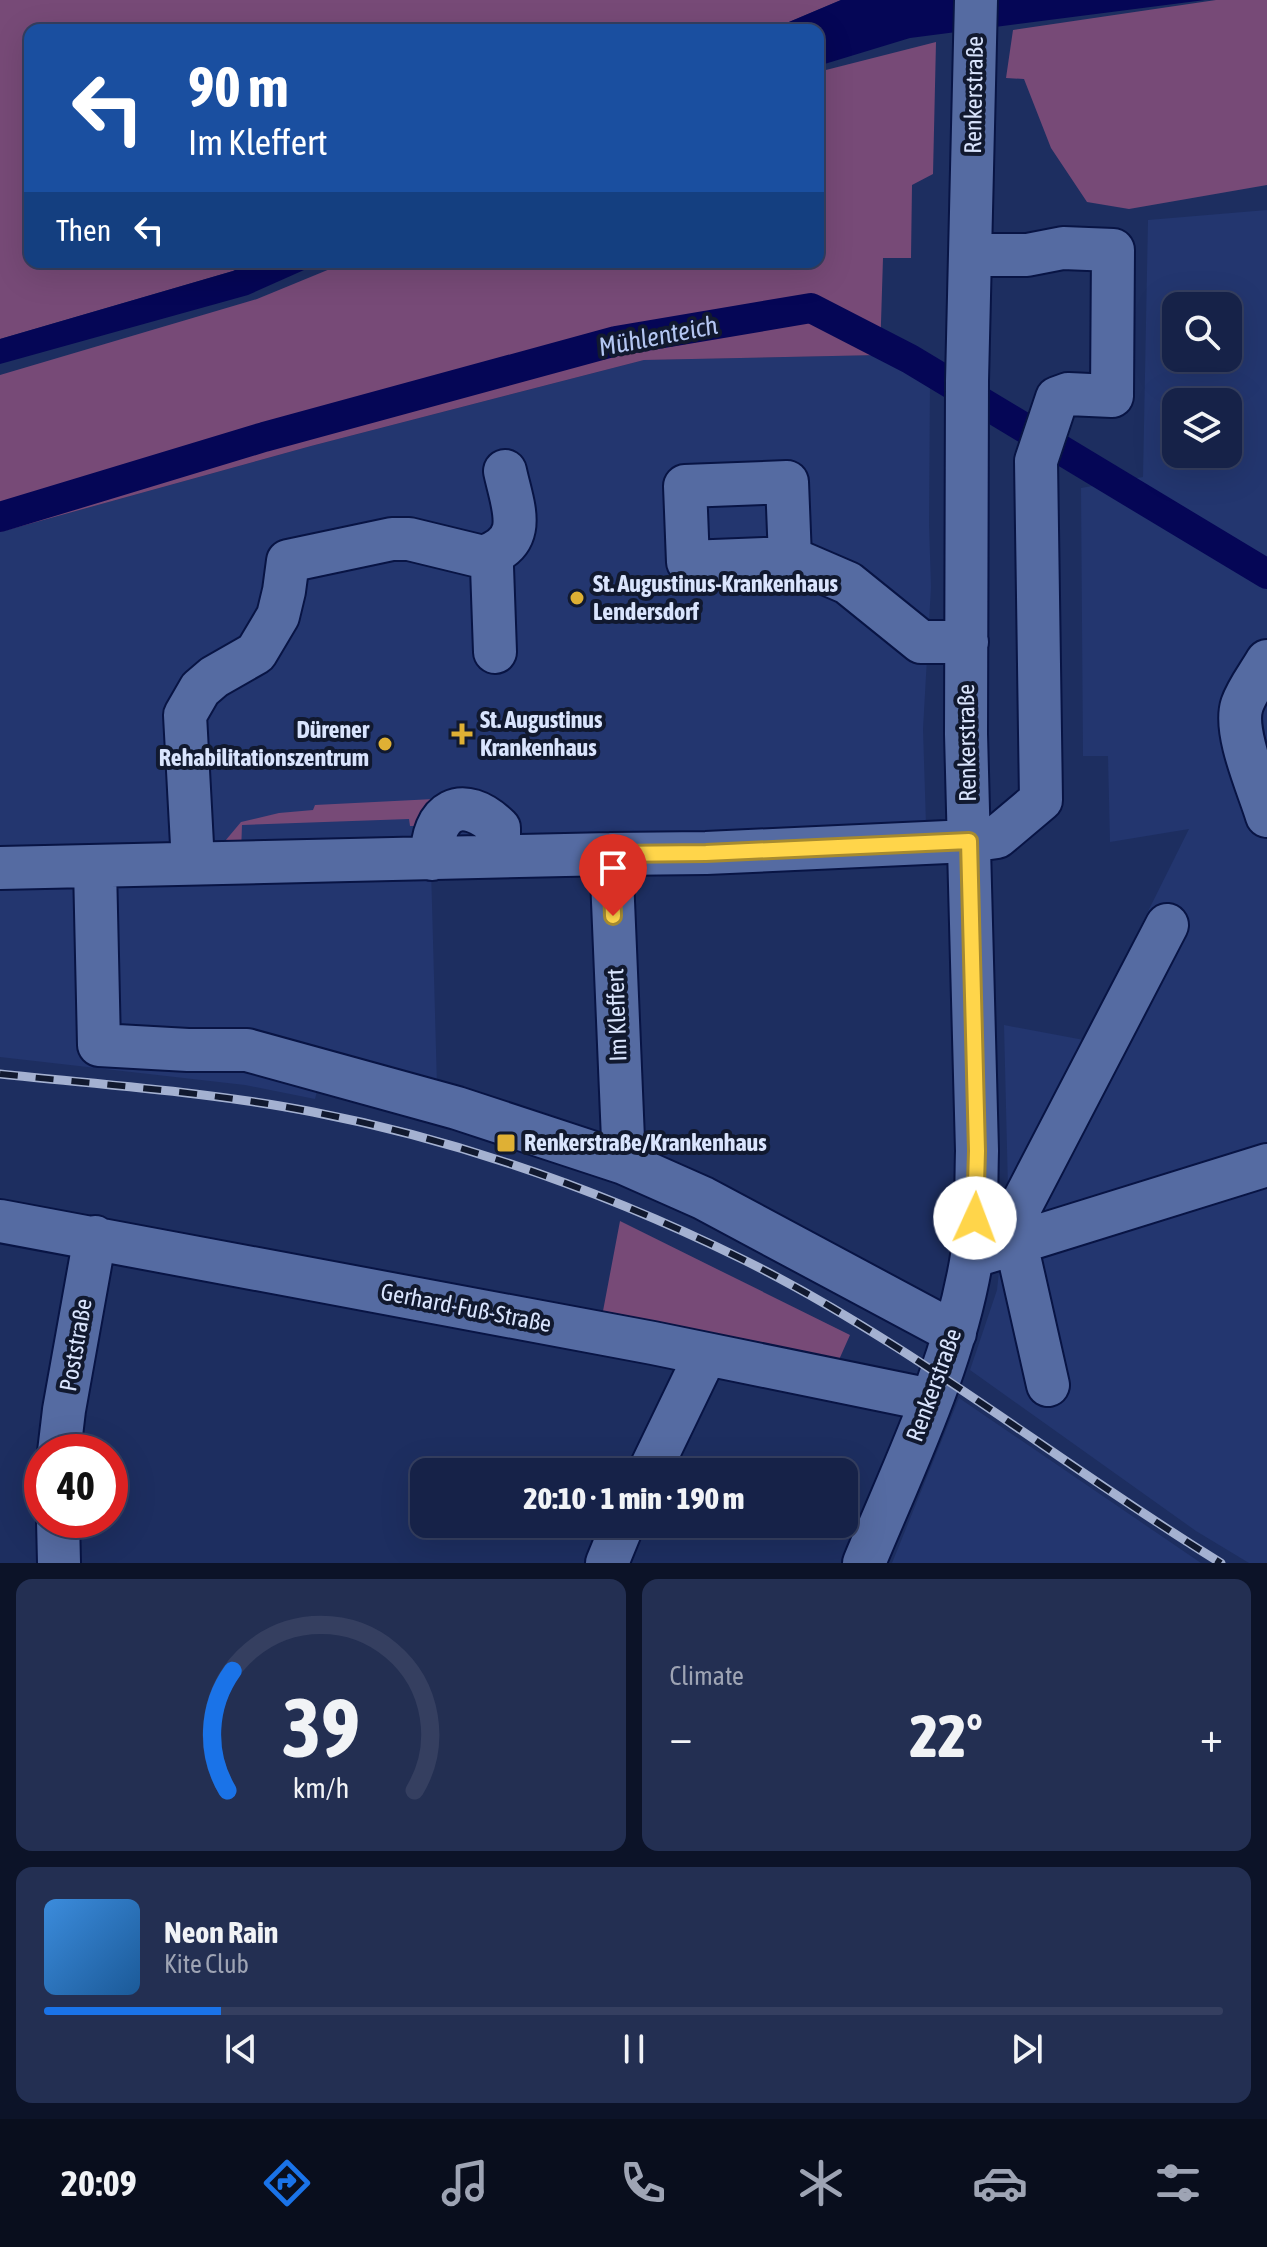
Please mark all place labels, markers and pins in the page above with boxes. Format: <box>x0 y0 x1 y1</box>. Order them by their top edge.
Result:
place label: St. Augustinus-Krankenhaus Lendersdorf <box>593 570 839 625</box>
marker: St. Augustinus-Krankenhaus Lendersdorf <box>568 589 586 607</box>
place label: St. Augustinus Krankenhaus <box>480 706 603 761</box>
place label: Dürener Rehabilitationszentrum <box>159 716 370 771</box>
marker: St. Augustinus Krankenhaus <box>451 723 473 745</box>
marker: Dürener Rehabilitationszentrum <box>376 735 394 753</box>
pin <box>579 834 647 916</box>
place label: Renkerstraße/Krankenhaus <box>524 1129 767 1156</box>
marker: Renkerstraße/Krankenhaus <box>495 1132 517 1154</box>

